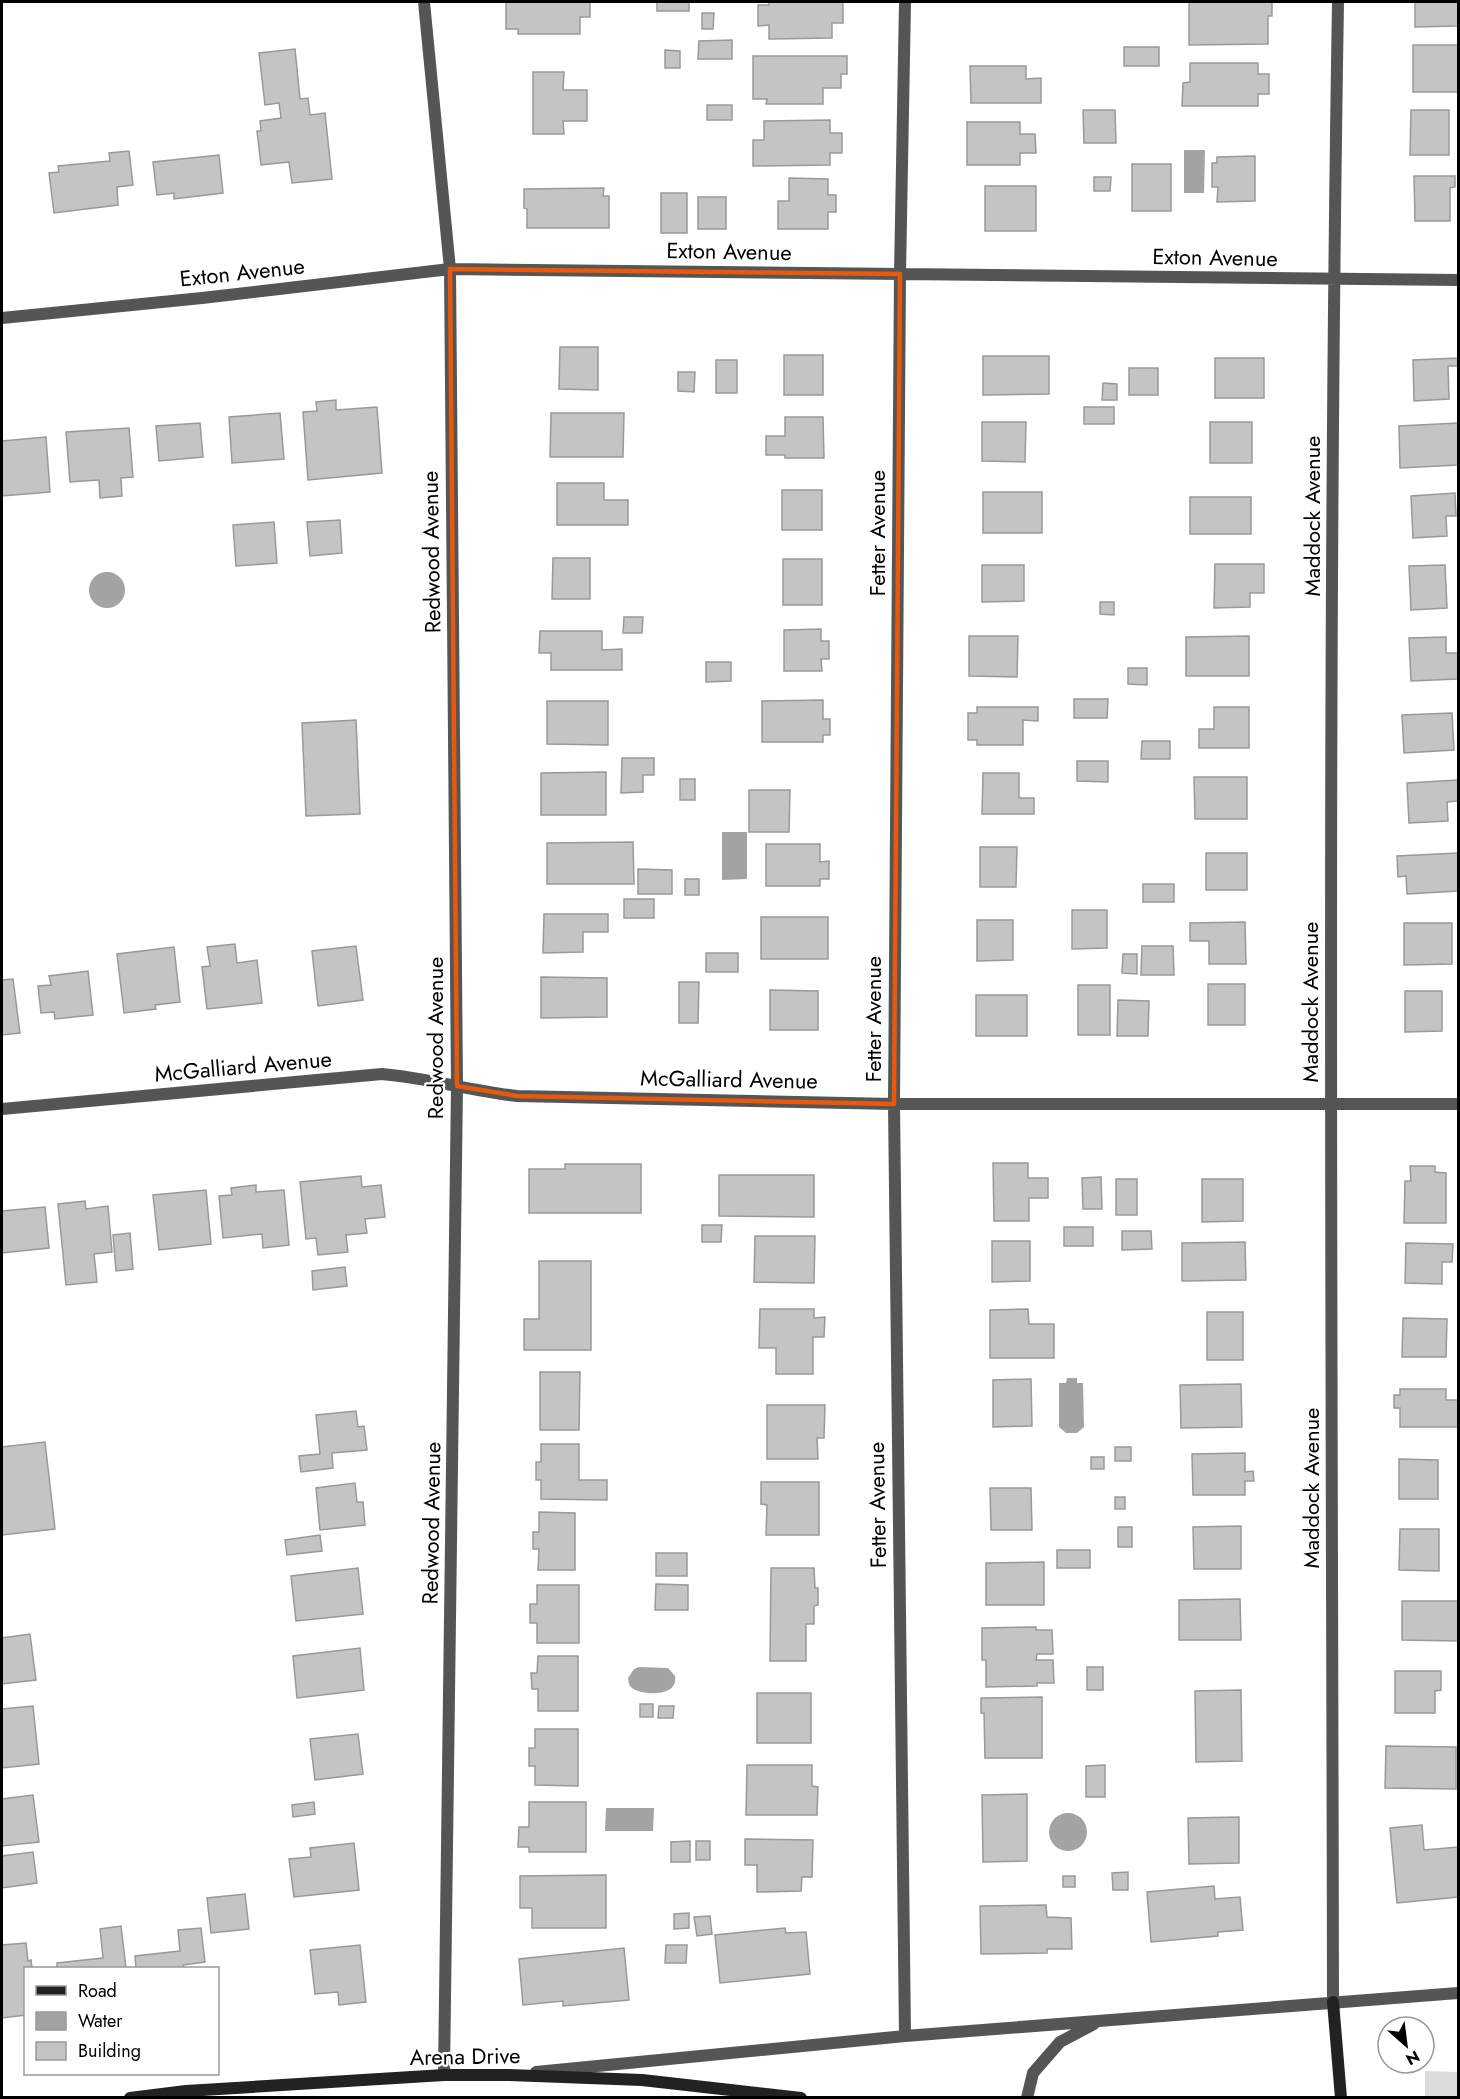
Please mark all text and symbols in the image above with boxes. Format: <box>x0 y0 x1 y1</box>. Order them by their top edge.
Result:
street label: Exton Avenue <box>666 234 792 268</box>
street label: Exton Avenue <box>1152 240 1278 274</box>
street label: Exton Avenue <box>178 250 306 294</box>
street label: Maddock Avenue <box>1296 436 1328 596</box>
street label: Redwood Avenue <box>414 470 448 634</box>
street label: Fetter Avenue <box>861 470 893 596</box>
street label: Maddock Avenue <box>1294 922 1326 1082</box>
street label: Fetter Avenue <box>857 956 889 1082</box>
street label: Redwood Avenue <box>419 957 451 1119</box>
street label: McGalliard Avenue <box>153 1042 333 1090</box>
street label: McGalliard Avenue <box>640 1061 818 1097</box>
street label: Maddock Avenue <box>1295 1408 1327 1568</box>
street label: Redwood Avenue <box>414 1441 448 1605</box>
street label: Fetter Avenue <box>860 1442 894 1568</box>
legend <box>24 1967 219 2075</box>
text: Road <box>78 1978 117 2004</box>
text: Water <box>78 2008 123 2034</box>
north arrow <box>1376 2015 1436 2075</box>
text: Building <box>78 2038 141 2064</box>
street label: Arena Drive <box>409 2039 521 2073</box>
text: N <box>1402 2045 1424 2071</box>

